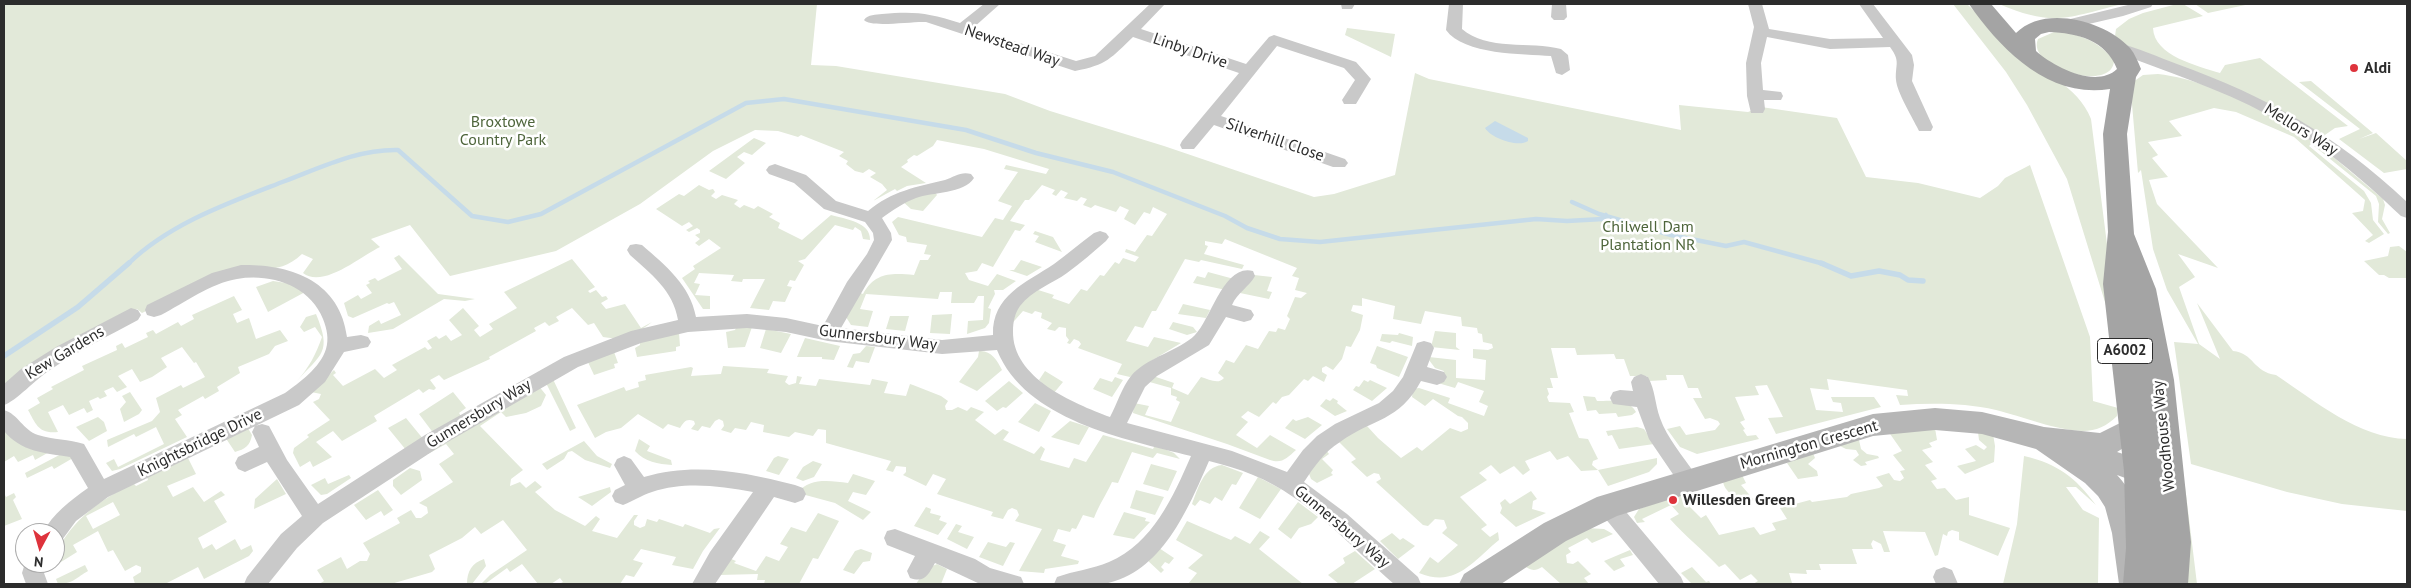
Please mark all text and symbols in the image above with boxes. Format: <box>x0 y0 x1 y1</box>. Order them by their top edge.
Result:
street label: Newstead Way <box>962 21 1062 71</box>
street label: Linby Drive <box>1150 29 1230 73</box>
place label: Aldi <box>2364 58 2391 78</box>
marker: Aldi <box>2348 62 2360 74</box>
street label: Mellors Way <box>2261 100 2341 160</box>
park label: Broxtowe Country Park <box>460 112 546 150</box>
street label: Silverhill Close <box>1223 114 1327 166</box>
park label: Chilwell Dam Plantation NR <box>1600 217 1696 255</box>
street label: Gunnersbury Way <box>818 321 938 355</box>
street label: Kew Gardens <box>22 322 108 384</box>
road number: A6002 <box>2098 338 2152 364</box>
street label: Gunnersbury Way <box>423 375 535 453</box>
street label: Woodhouse Way <box>2149 380 2179 492</box>
street label: Knightsbridge Drive <box>135 405 265 481</box>
street label: Mornington Crescent <box>1738 416 1880 474</box>
street label: Gunnersbury Way <box>1290 482 1394 572</box>
place label: Willesden Green <box>1683 490 1795 510</box>
marker: Willesden Green <box>1667 494 1679 506</box>
north arrow <box>15 523 65 573</box>
text: N <box>33 552 44 571</box>

